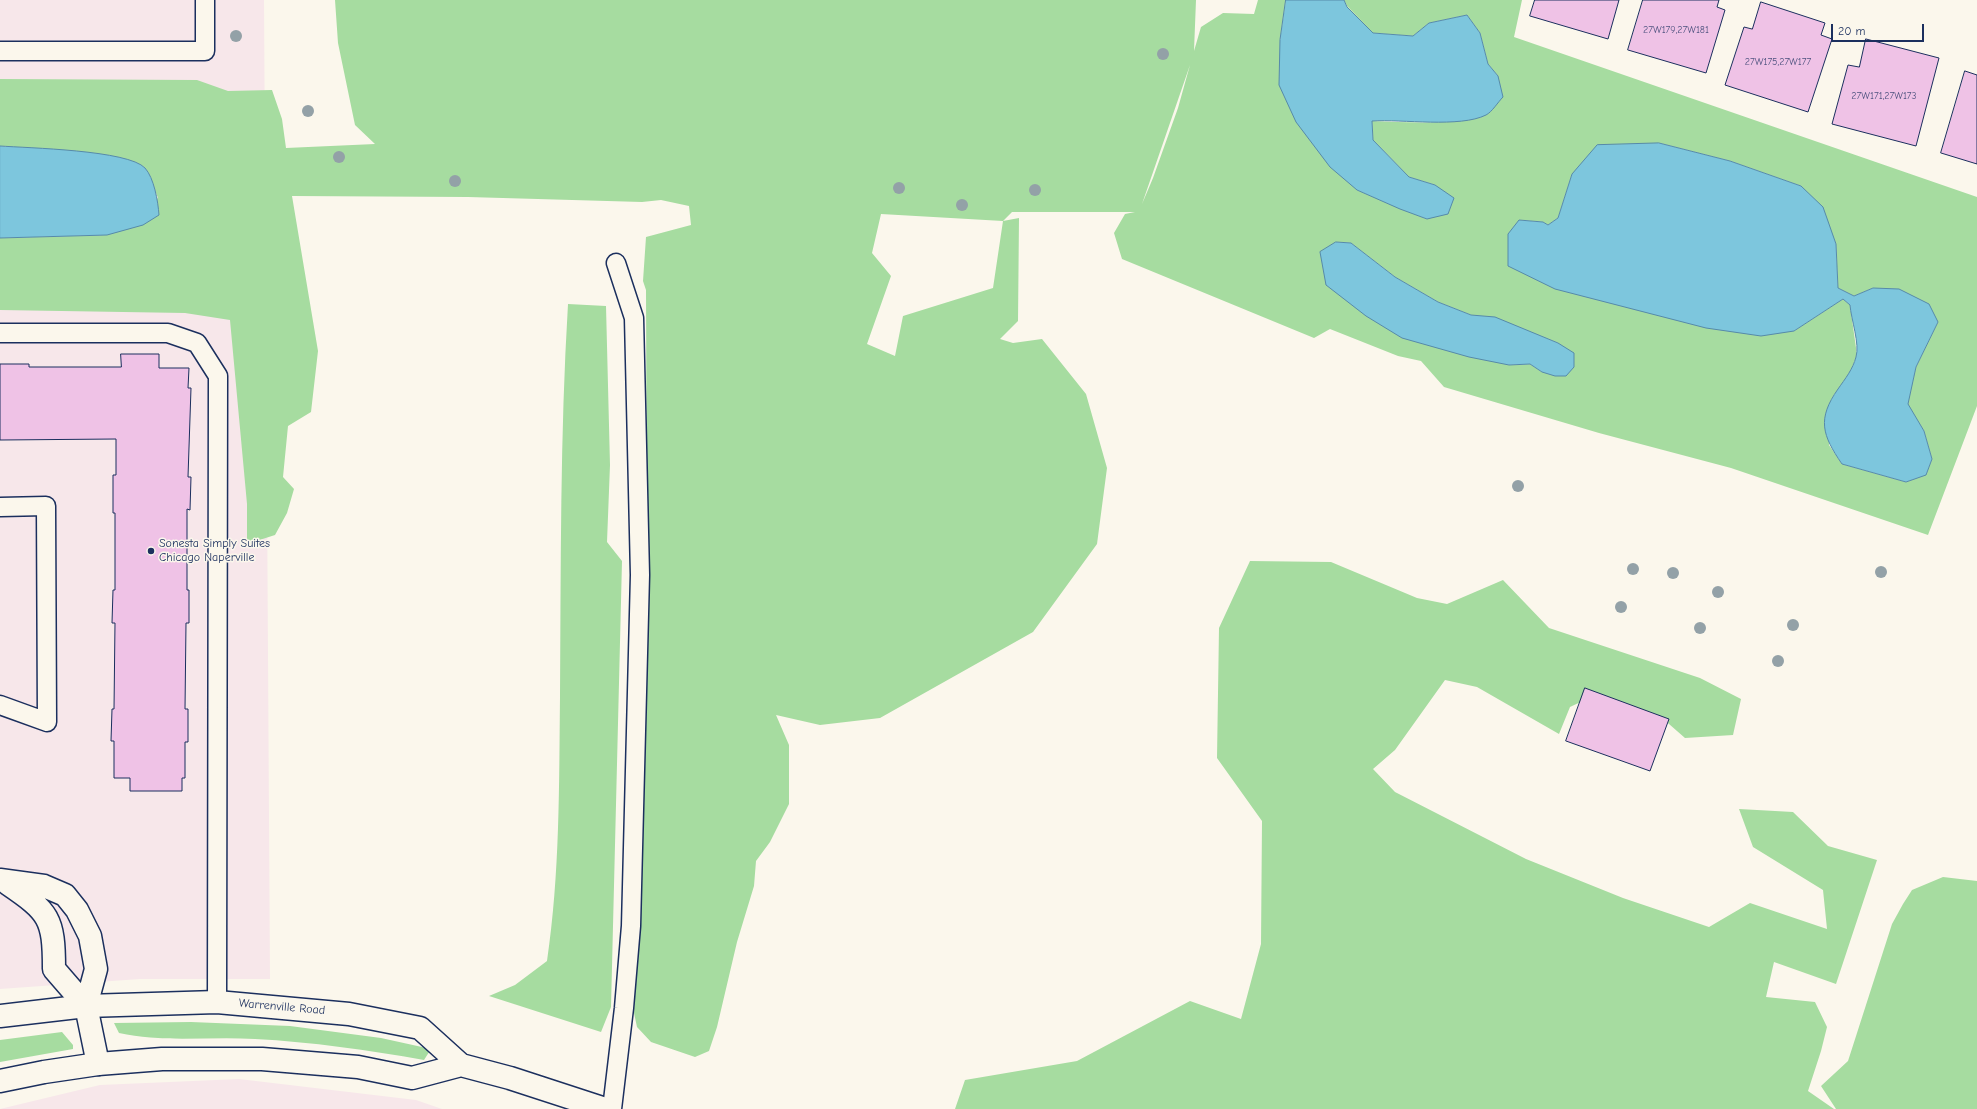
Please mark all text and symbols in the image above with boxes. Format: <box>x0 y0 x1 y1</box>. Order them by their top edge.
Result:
scale bar <box>1833 16 1926 42</box>
house number: 27W179,27W181 <box>1643 24 1709 36</box>
text: 20 m <box>1838 24 1866 38</box>
house number: 27W175,27W177 <box>1745 56 1811 68</box>
house number: 27W171,27W173 <box>1851 90 1917 102</box>
place label: Sonesta Simply Suites Chicago Naperville <box>159 537 270 565</box>
marker: Sonesta Simply Suites Chicago Naperville <box>146 546 156 556</box>
street label: Warrenville Road <box>238 996 326 1018</box>

